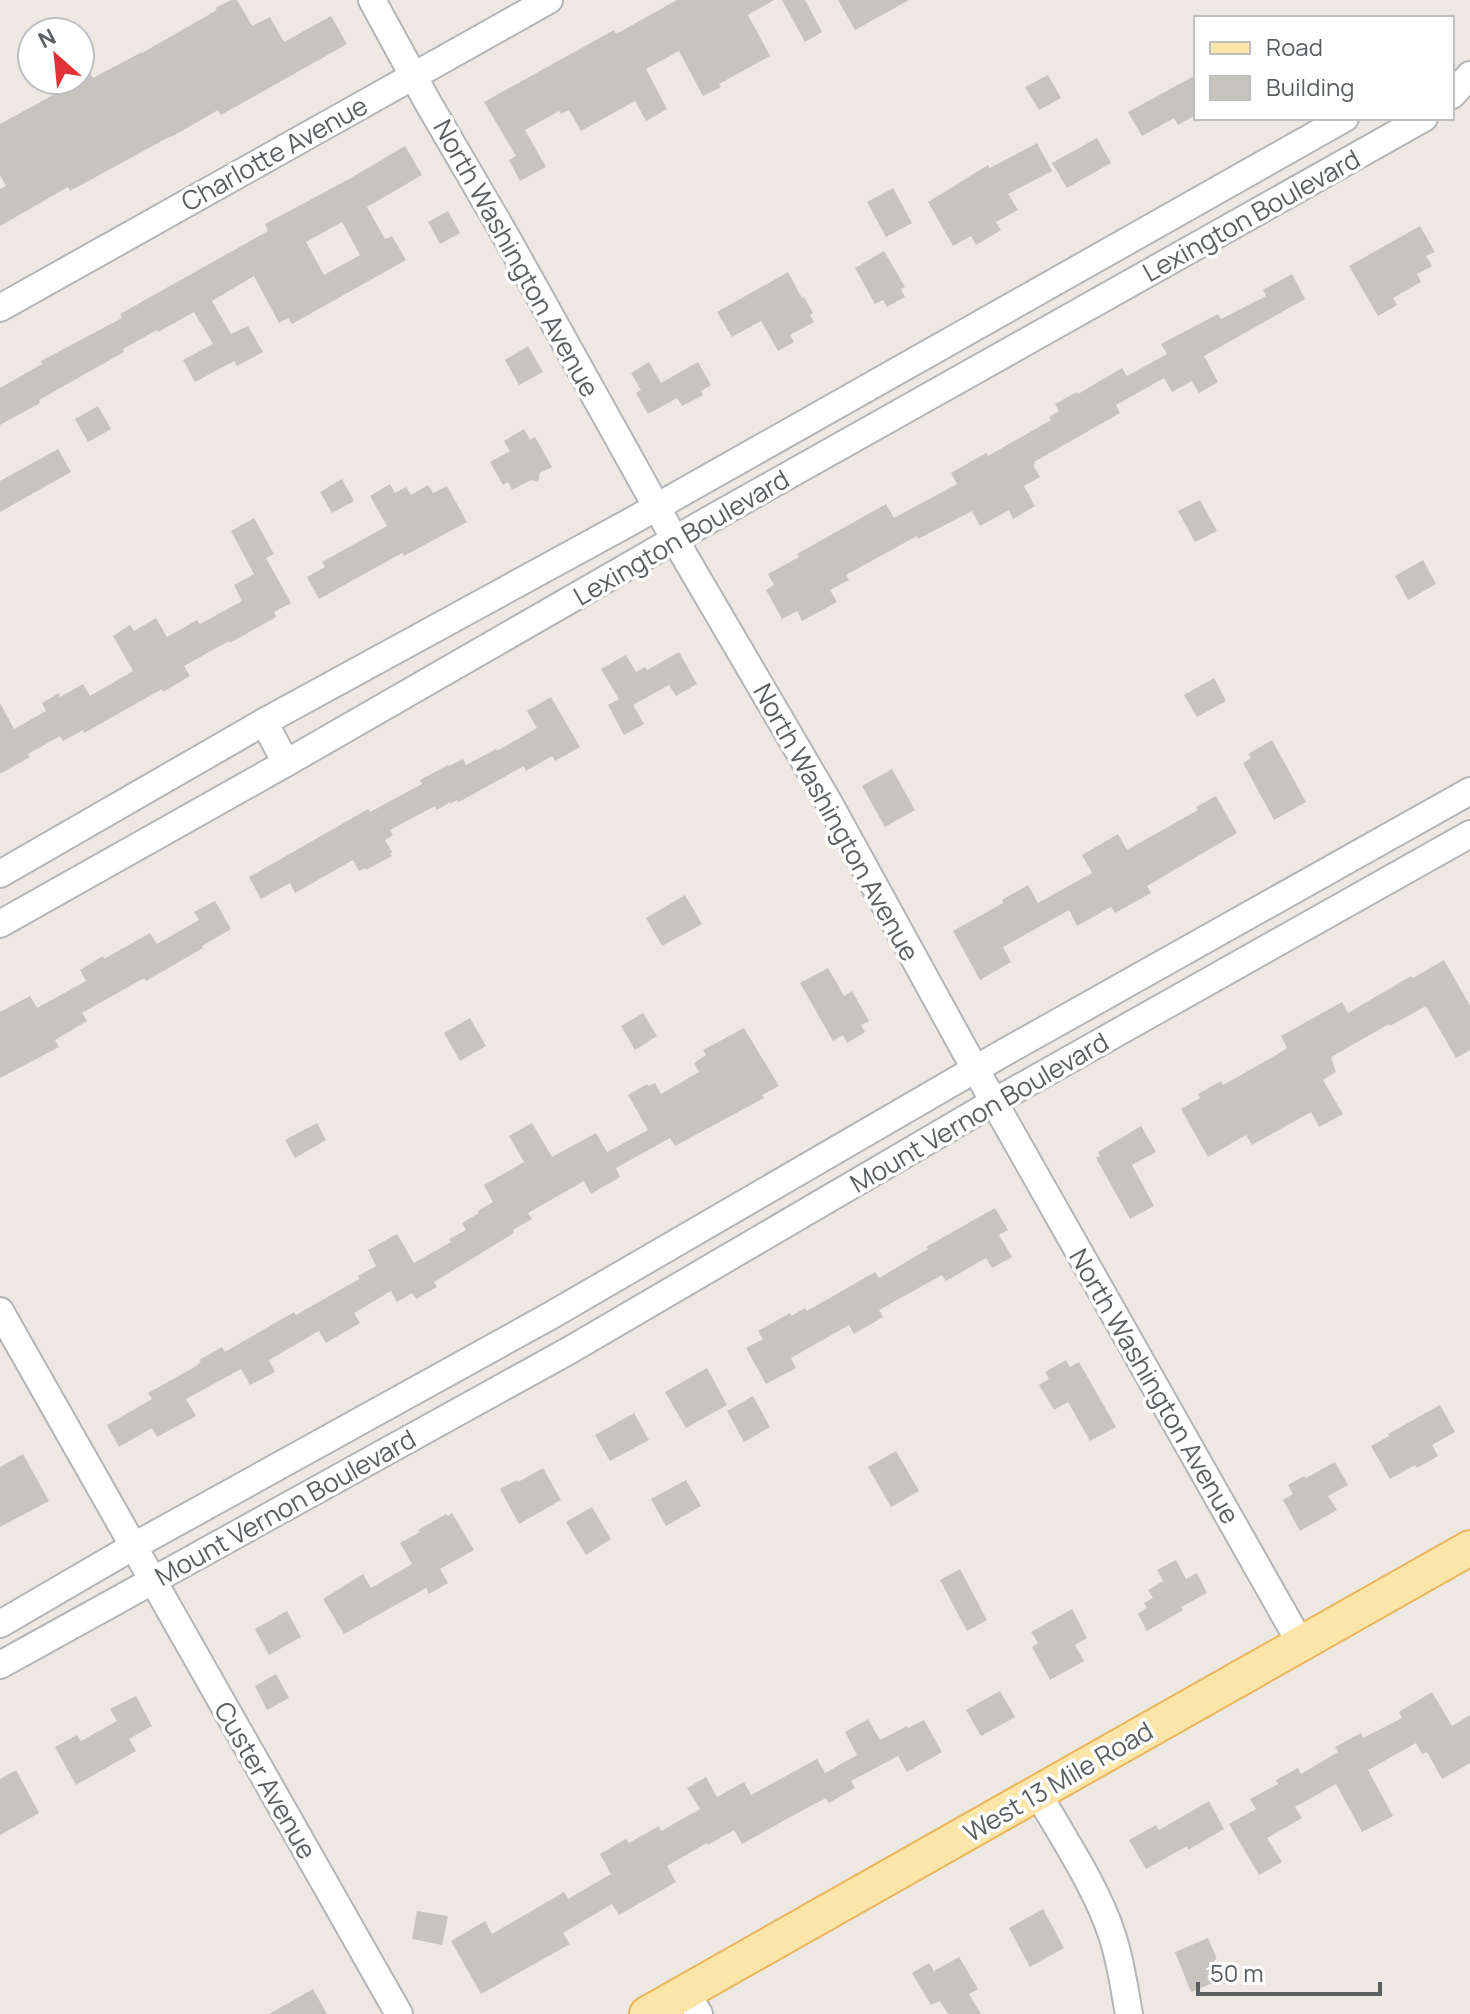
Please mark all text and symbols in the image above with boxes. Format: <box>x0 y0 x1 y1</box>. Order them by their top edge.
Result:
north arrow <box>16 16 96 96</box>
legend <box>1194 16 1454 120</box>
text: N <box>33 21 61 55</box>
text: Road <box>1266 30 1323 63</box>
text: Building <box>1266 70 1354 103</box>
street label: Charlotte Avenue <box>174 87 374 219</box>
street label: North Washington Avenue <box>426 113 608 403</box>
street label: Lexington Boulevard <box>1136 140 1366 290</box>
street label: Lexington Boulevard <box>567 461 795 613</box>
street label: North Washington Avenue <box>746 677 928 967</box>
street label: Mount Vernon Boulevard <box>843 1023 1115 1201</box>
street label: North Washington Avenue <box>1061 1242 1249 1530</box>
street label: Mount Vernon Boulevard <box>148 1420 422 1594</box>
street label: Custer Avenue <box>206 1695 326 1865</box>
street label: West 13 Mile Road <box>957 1712 1159 1850</box>
scale bar <box>1198 1946 1380 1996</box>
text: 50 m <box>1210 1956 1264 1989</box>

